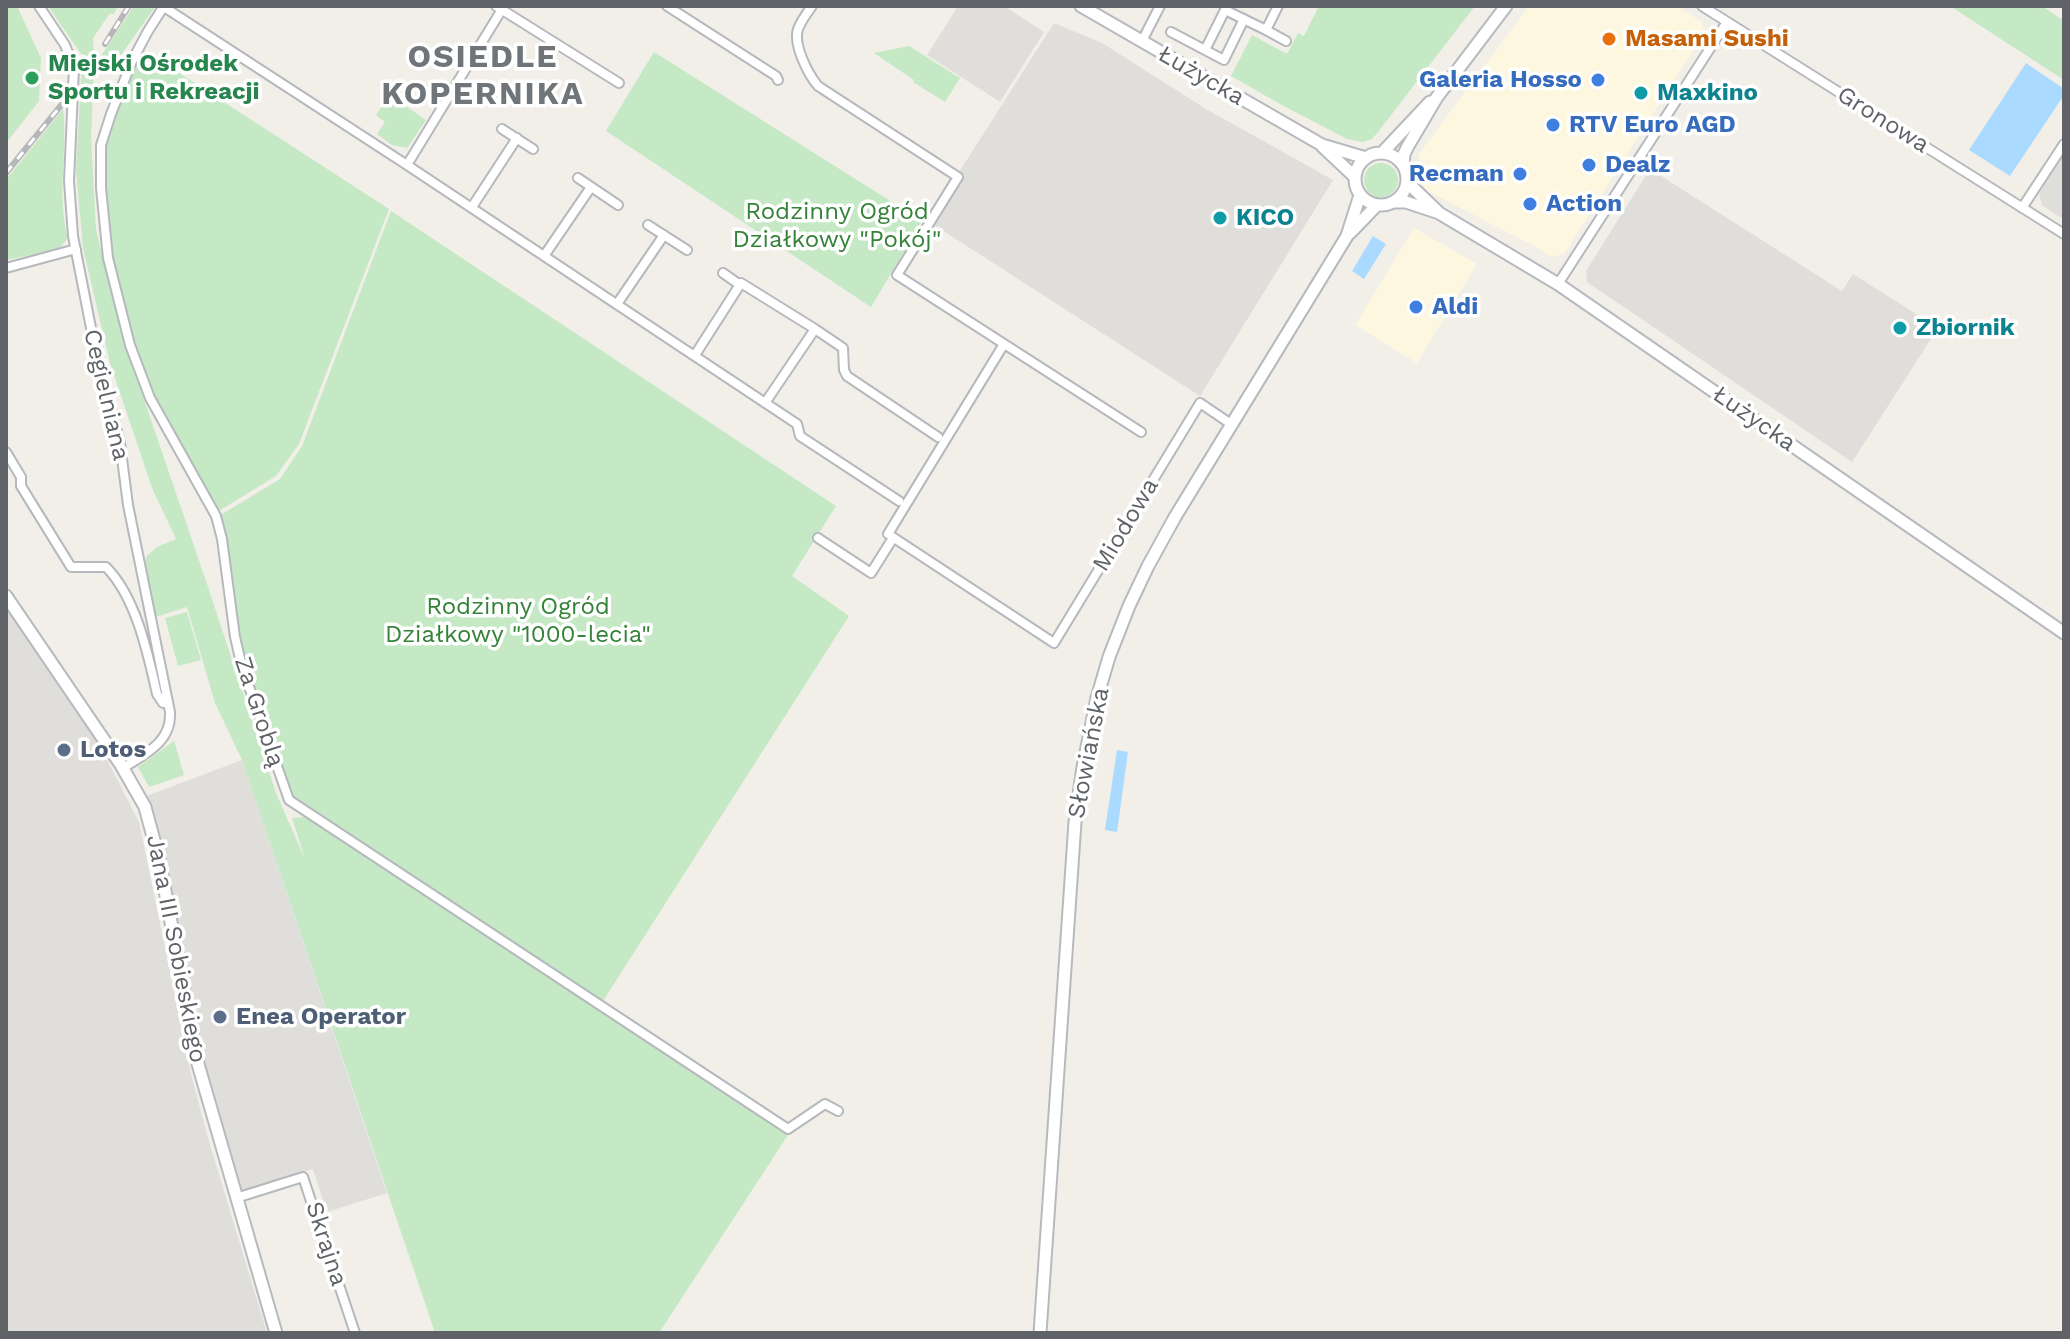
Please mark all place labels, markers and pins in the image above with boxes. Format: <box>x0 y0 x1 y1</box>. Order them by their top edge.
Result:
place label: Masami Sushi <box>1625 25 1789 53</box>
marker: Masami Sushi <box>1600 30 1618 48</box>
place label: Miejski Ośrodek Sportu i Rekreacji <box>48 50 260 106</box>
place label: Galeria Hosso <box>1419 66 1582 94</box>
marker: Miejski Ośrodek Sportu i Rekreacji <box>23 69 41 87</box>
marker: Galeria Hosso <box>1589 71 1607 89</box>
place label: Maxkino <box>1657 79 1758 107</box>
marker: Maxkino <box>1632 84 1650 102</box>
place label: RTV Euro AGD <box>1569 111 1736 139</box>
marker: RTV Euro AGD <box>1544 116 1562 134</box>
place label: Dealz <box>1605 151 1670 179</box>
marker: Dealz <box>1580 156 1598 174</box>
place label: Recman <box>1409 160 1504 188</box>
marker: Recman <box>1511 165 1529 183</box>
place label: Action <box>1546 190 1622 218</box>
marker: Action <box>1521 195 1539 213</box>
place label: KICO <box>1236 204 1294 232</box>
marker: KICO <box>1211 209 1229 227</box>
place label: Aldi <box>1432 293 1478 321</box>
marker: Aldi <box>1407 298 1425 316</box>
place label: Zbiornik <box>1916 314 2015 342</box>
marker: Zbiornik <box>1891 319 1909 337</box>
place label: Lotos <box>80 736 146 764</box>
marker: Lotos <box>55 741 73 759</box>
place label: Enea Operator <box>236 1003 406 1031</box>
marker: Enea Operator <box>211 1008 229 1026</box>

